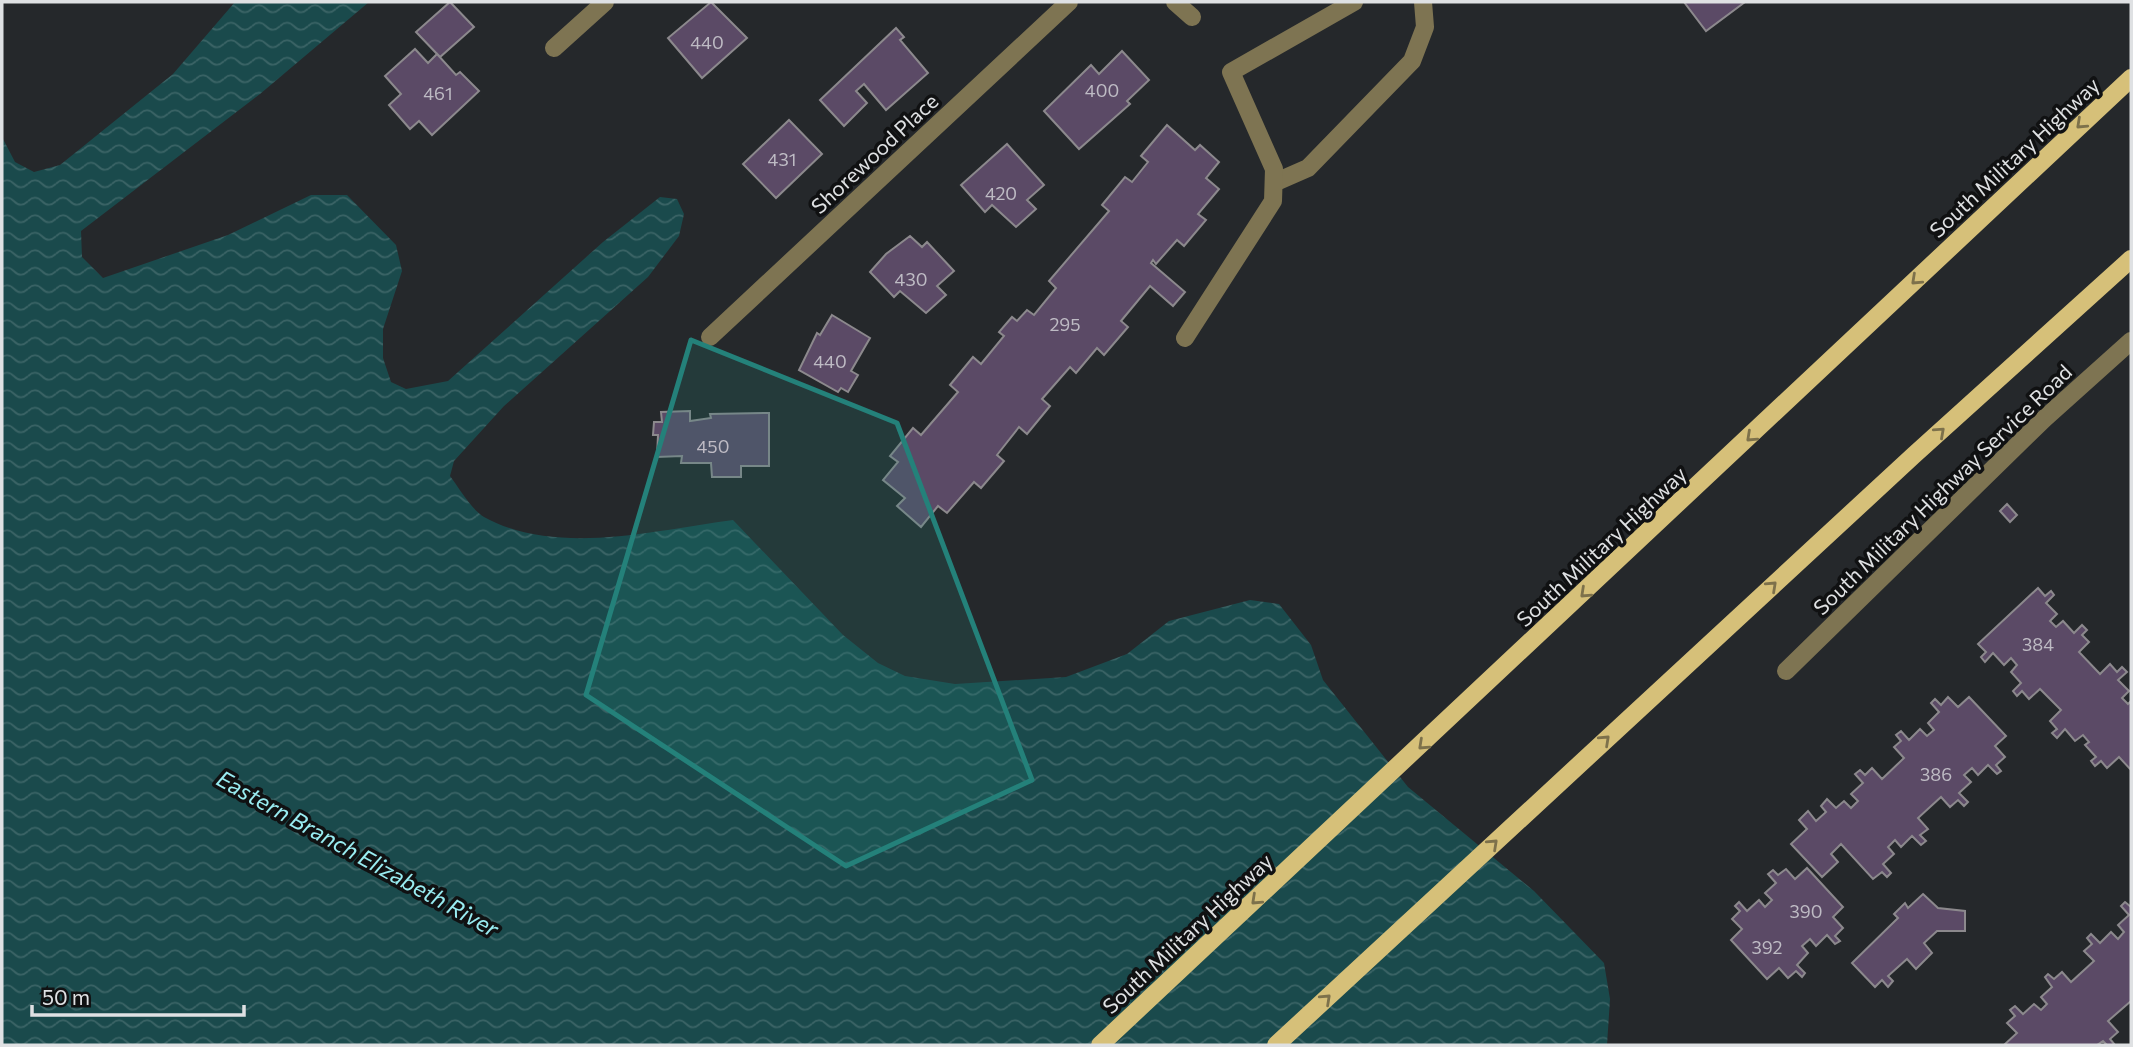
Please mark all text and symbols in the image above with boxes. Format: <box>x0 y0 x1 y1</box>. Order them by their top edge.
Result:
house number: 440 <box>690 31 724 53</box>
street label: South Military Highway <box>1924 72 2104 242</box>
house number: 400 <box>1085 79 1119 101</box>
house number: 461 <box>423 82 453 104</box>
street label: Shorewood Place <box>805 88 943 218</box>
one-way arrow <box>2076 116 2089 129</box>
house number: 431 <box>768 148 796 170</box>
house number: 420 <box>985 182 1017 204</box>
house number: 430 <box>895 268 927 290</box>
one-way arrow <box>1911 272 1924 285</box>
house number: 295 <box>1049 313 1081 335</box>
house number: 440 <box>813 350 847 372</box>
street label: South Military Highway Service Road <box>1808 359 2076 619</box>
one-way arrow <box>1746 428 1759 441</box>
one-way arrow <box>1931 428 1944 440</box>
house number: 450 <box>697 435 729 457</box>
street label: South Military Highway <box>1511 461 1691 631</box>
one-way arrow <box>1764 582 1777 594</box>
one-way arrow <box>1580 584 1593 597</box>
house number: 384 <box>2022 633 2054 655</box>
one-way arrow <box>1597 736 1610 749</box>
one-way arrow <box>1418 737 1431 750</box>
house number: 386 <box>1920 763 1952 785</box>
water label: Eastern Branch Elizabeth River <box>212 764 505 943</box>
one-way arrow <box>1485 840 1498 852</box>
street label: South Military Highway <box>1097 848 1277 1018</box>
one-way arrow <box>1251 892 1264 905</box>
house number: 390 <box>1790 900 1822 922</box>
house number: 392 <box>1751 936 1783 958</box>
scale bar <box>32 974 243 1018</box>
text: 50 m <box>42 984 90 1009</box>
one-way arrow <box>1318 994 1331 1007</box>

